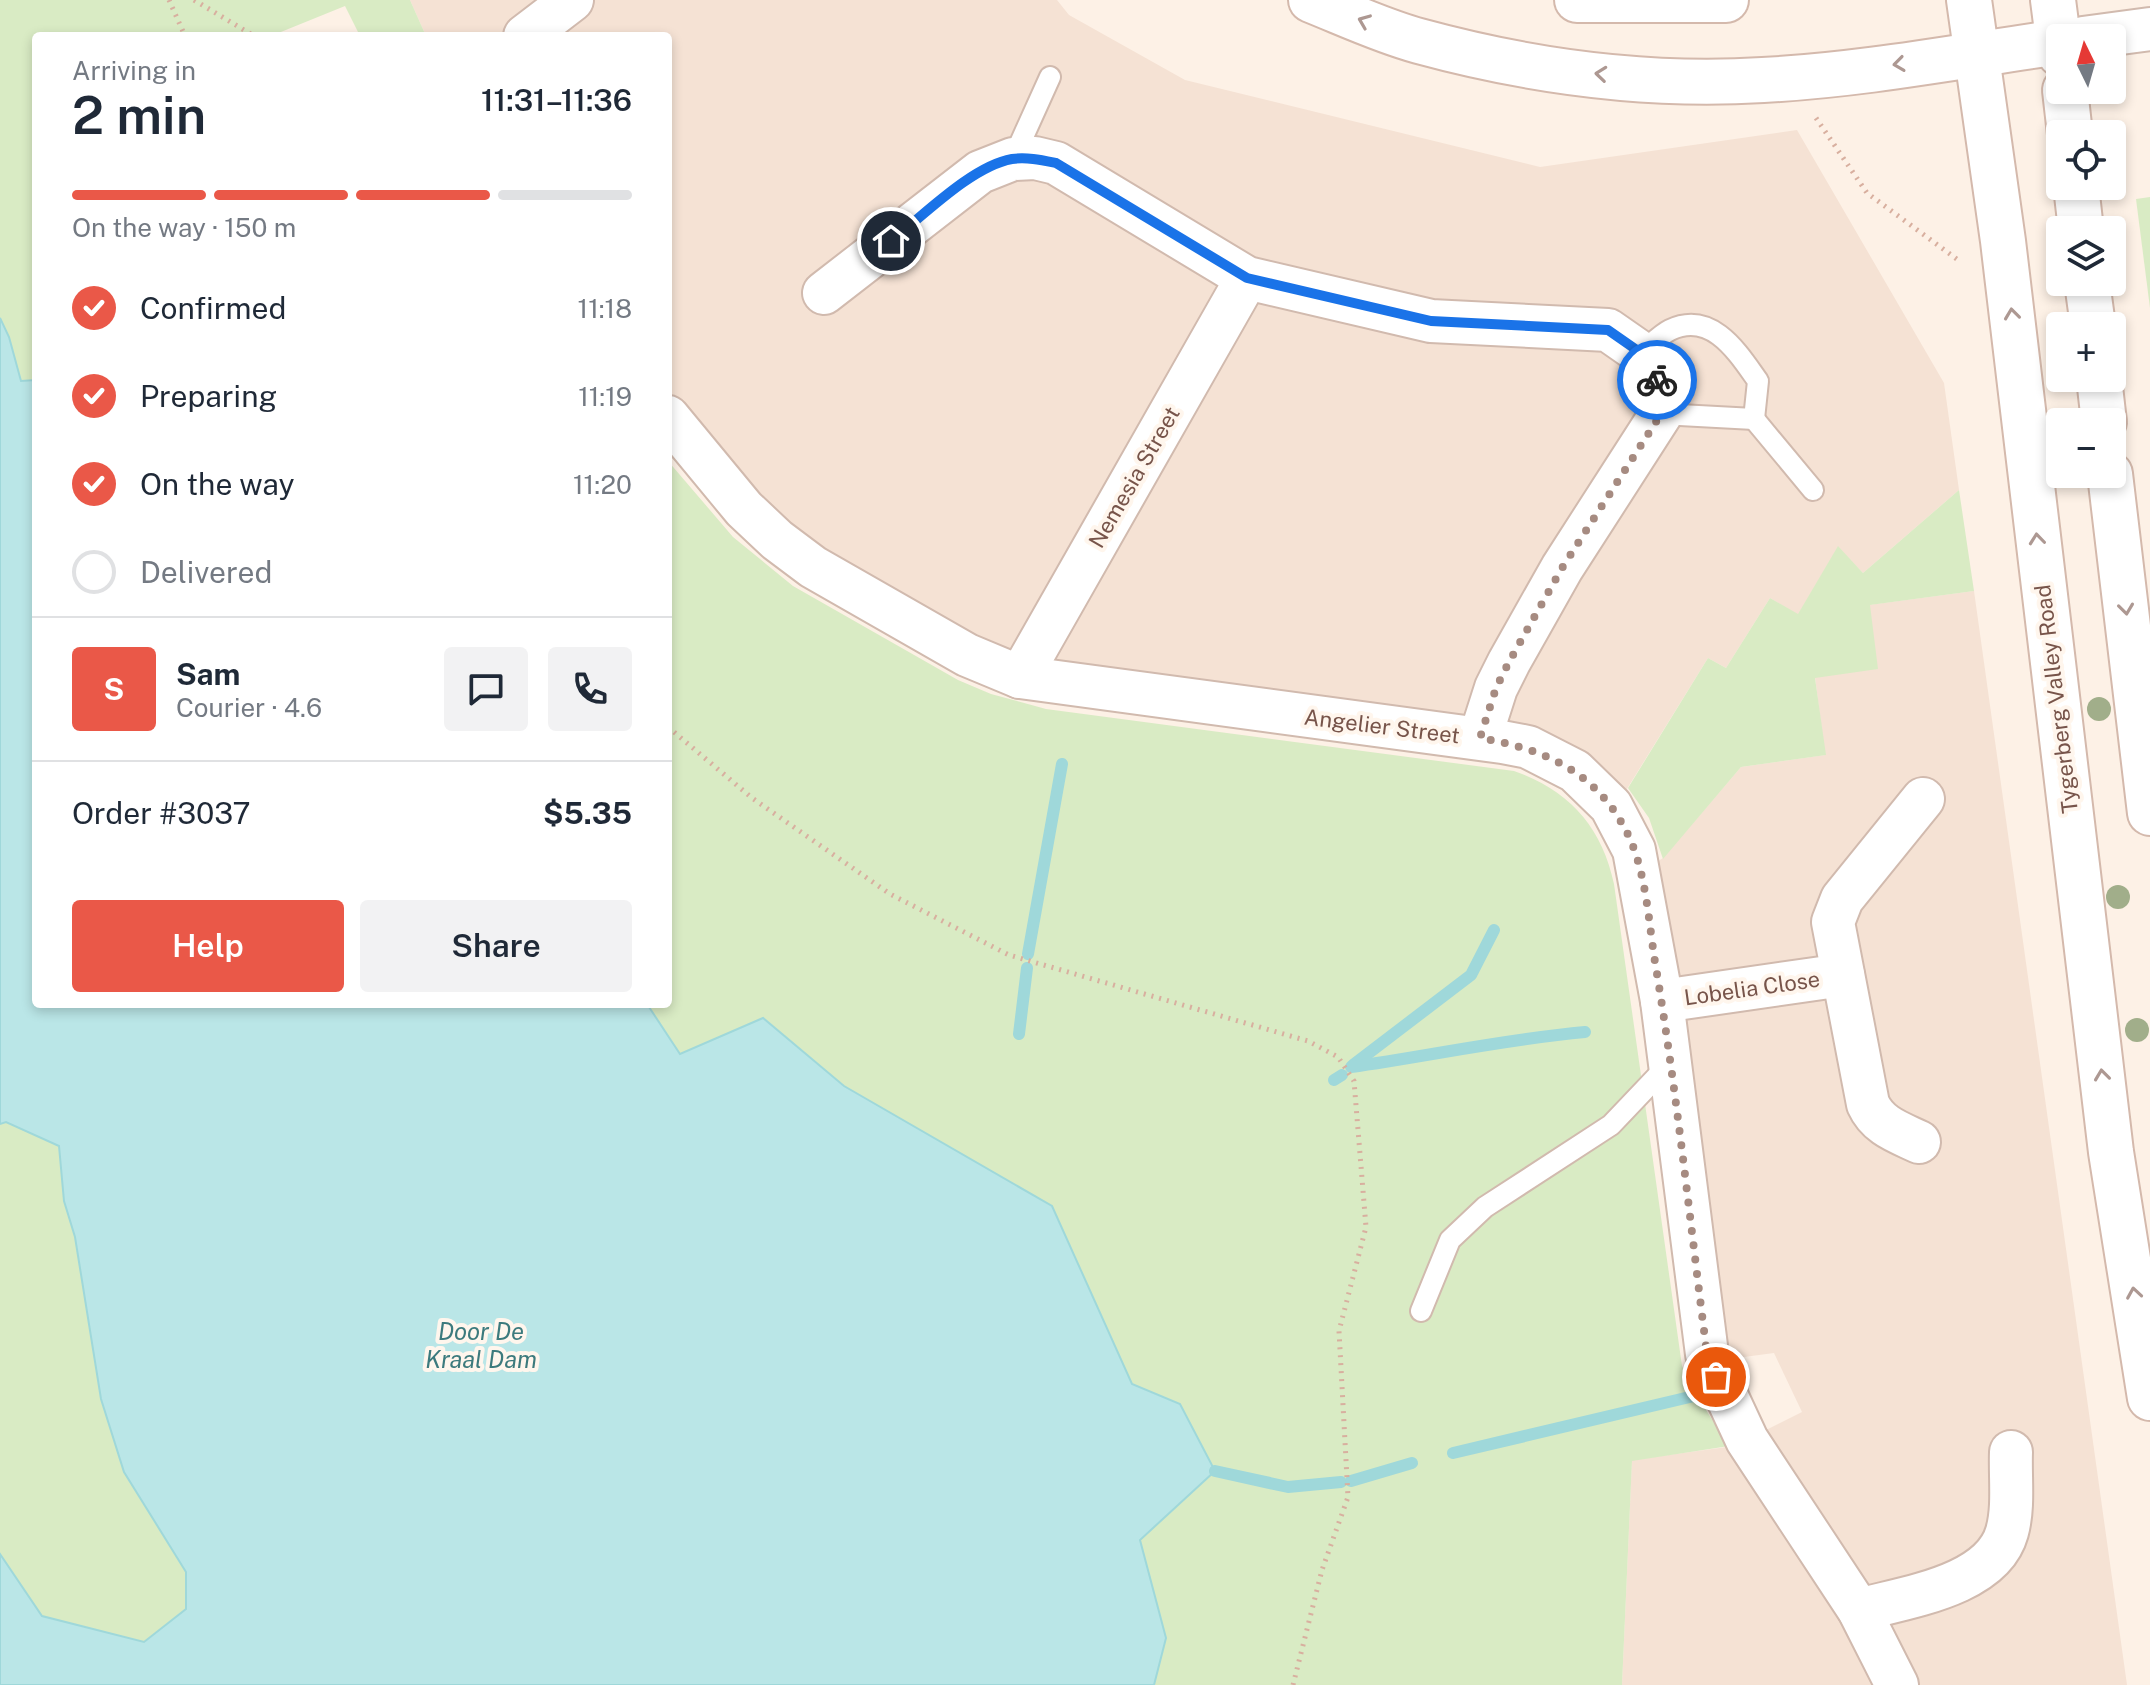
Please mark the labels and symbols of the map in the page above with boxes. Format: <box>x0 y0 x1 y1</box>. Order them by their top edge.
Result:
one-way arrow <box>1358 14 1372 31</box>
north arrow <box>2046 24 2126 104</box>
one-way arrow <box>1892 55 1906 72</box>
one-way arrow <box>1594 66 1607 83</box>
pin <box>857 207 925 275</box>
one-way arrow <box>2004 307 2021 320</box>
courier <box>1617 340 1697 420</box>
street label: Nemesia Street <box>1083 402 1185 552</box>
one-way arrow <box>2029 532 2046 545</box>
street label: Tygerberg Valley Road <box>2029 583 2083 815</box>
one-way arrow <box>2118 603 2135 616</box>
street label: Angelier Street <box>1303 704 1461 748</box>
street label: Lobelia Close <box>1682 966 1822 1010</box>
one-way arrow <box>2094 1068 2111 1082</box>
one-way arrow <box>2126 1286 2143 1300</box>
water label: Door De Kraal Dam <box>425 1317 537 1373</box>
pin <box>1682 1343 1750 1411</box>

